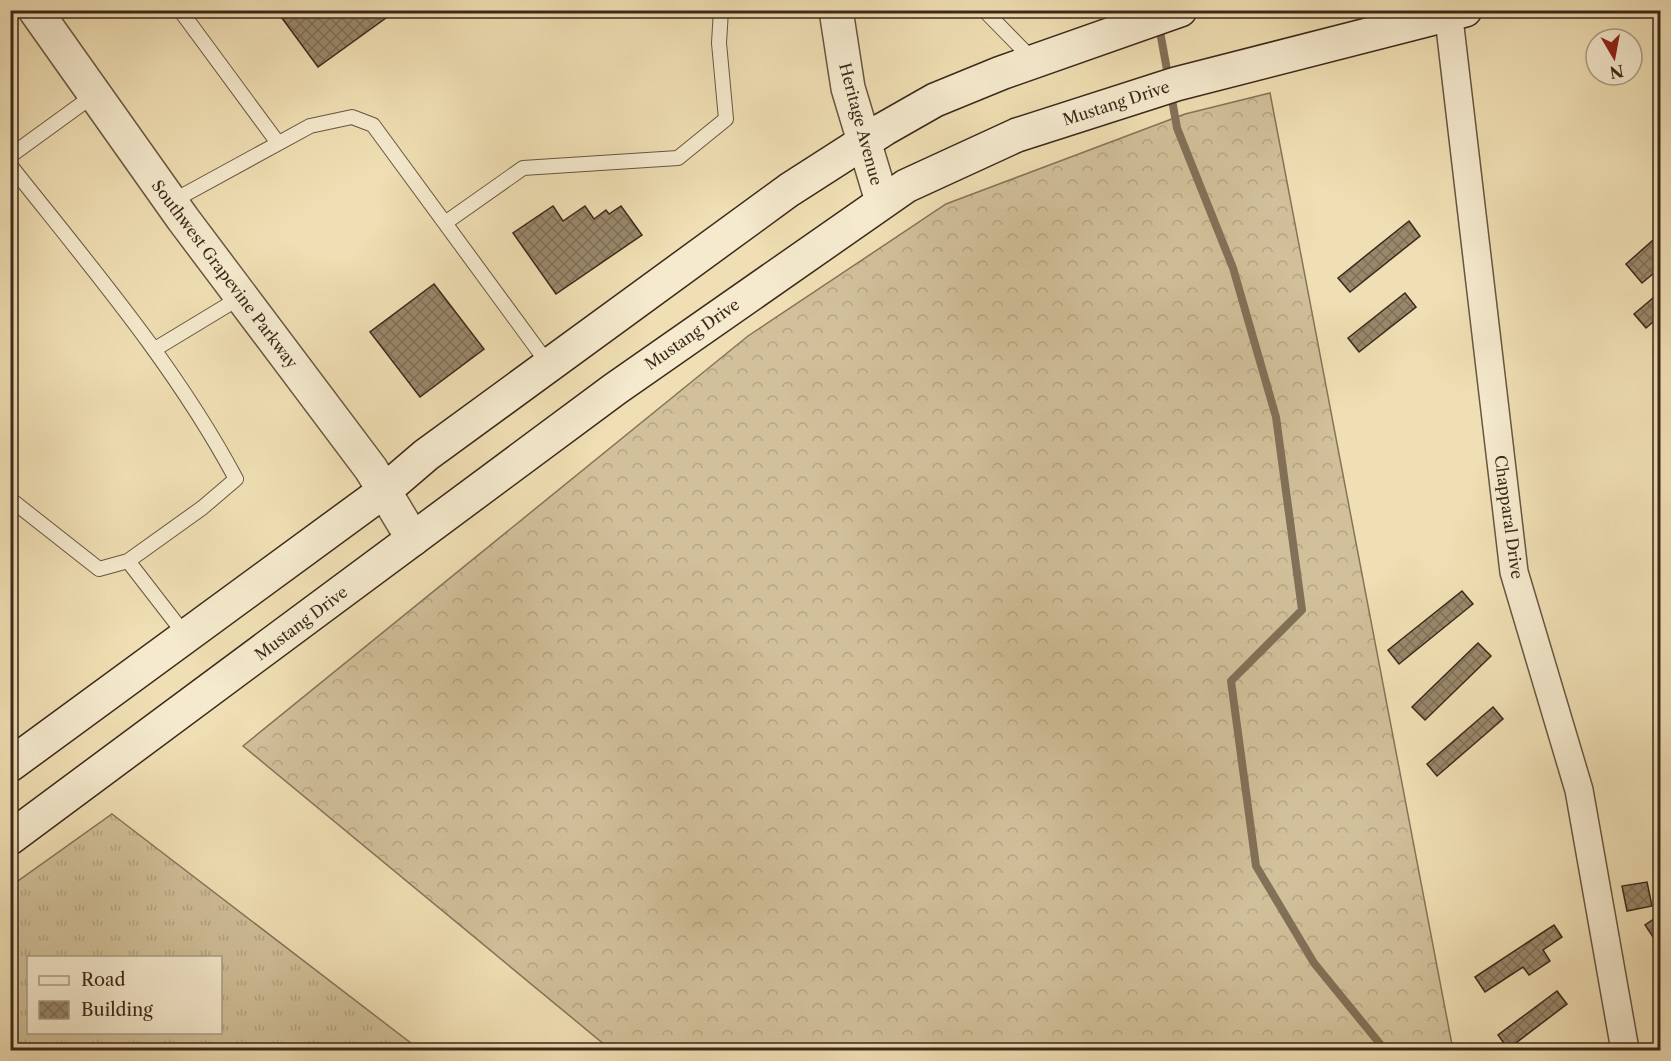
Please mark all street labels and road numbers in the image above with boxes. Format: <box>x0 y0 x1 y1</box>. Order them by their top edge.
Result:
street label: Heritage Avenue <box>835 61 887 187</box>
street label: Mustang Drive <box>1060 76 1172 130</box>
street label: Southwest Grapevine Parkway <box>148 176 303 373</box>
street label: Mustang Drive <box>641 294 743 374</box>
street label: Chapparal Drive <box>1490 454 1528 580</box>
street label: Mustang Drive <box>251 582 351 664</box>

